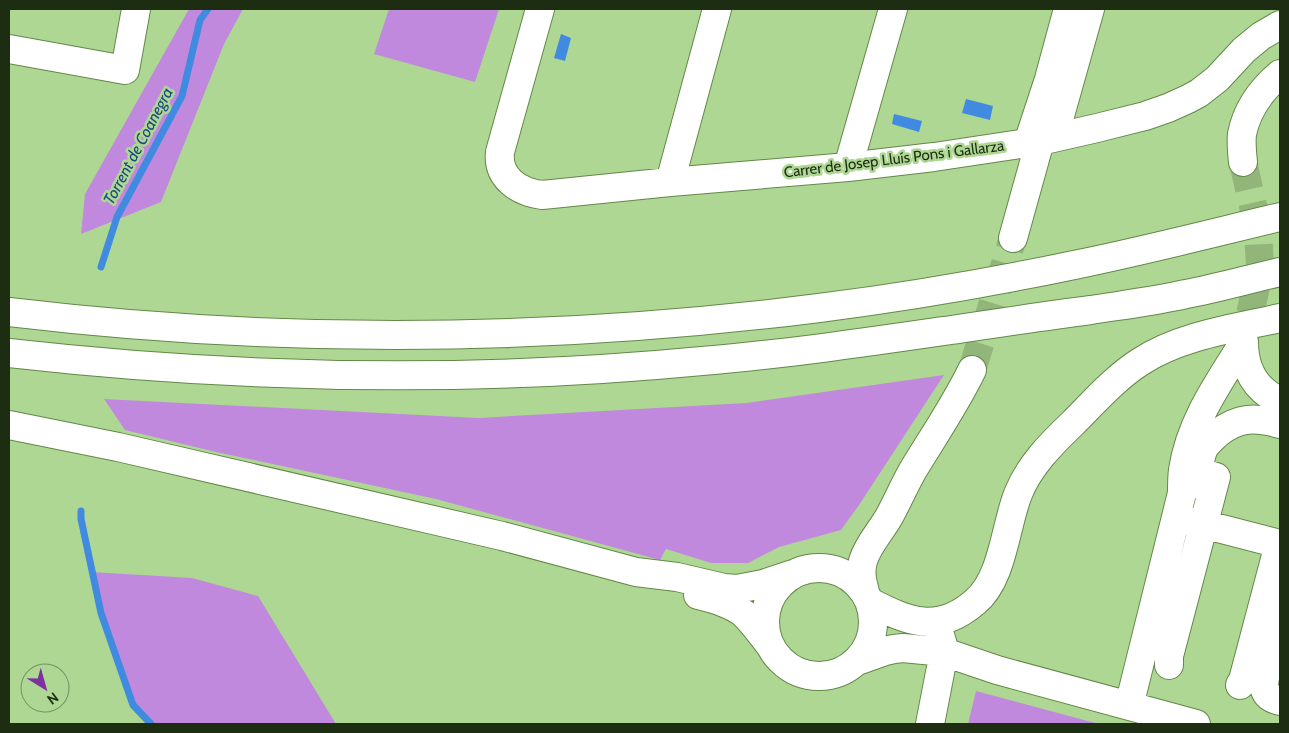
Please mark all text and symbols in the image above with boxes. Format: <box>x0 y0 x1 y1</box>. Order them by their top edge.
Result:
water label: Torrent de Coanegra <box>99 84 177 208</box>
street label: Carrer de Josep Lluís Pons i Gallarza <box>783 136 1006 181</box>
north arrow <box>20 663 70 713</box>
text: N <box>43 688 62 709</box>

